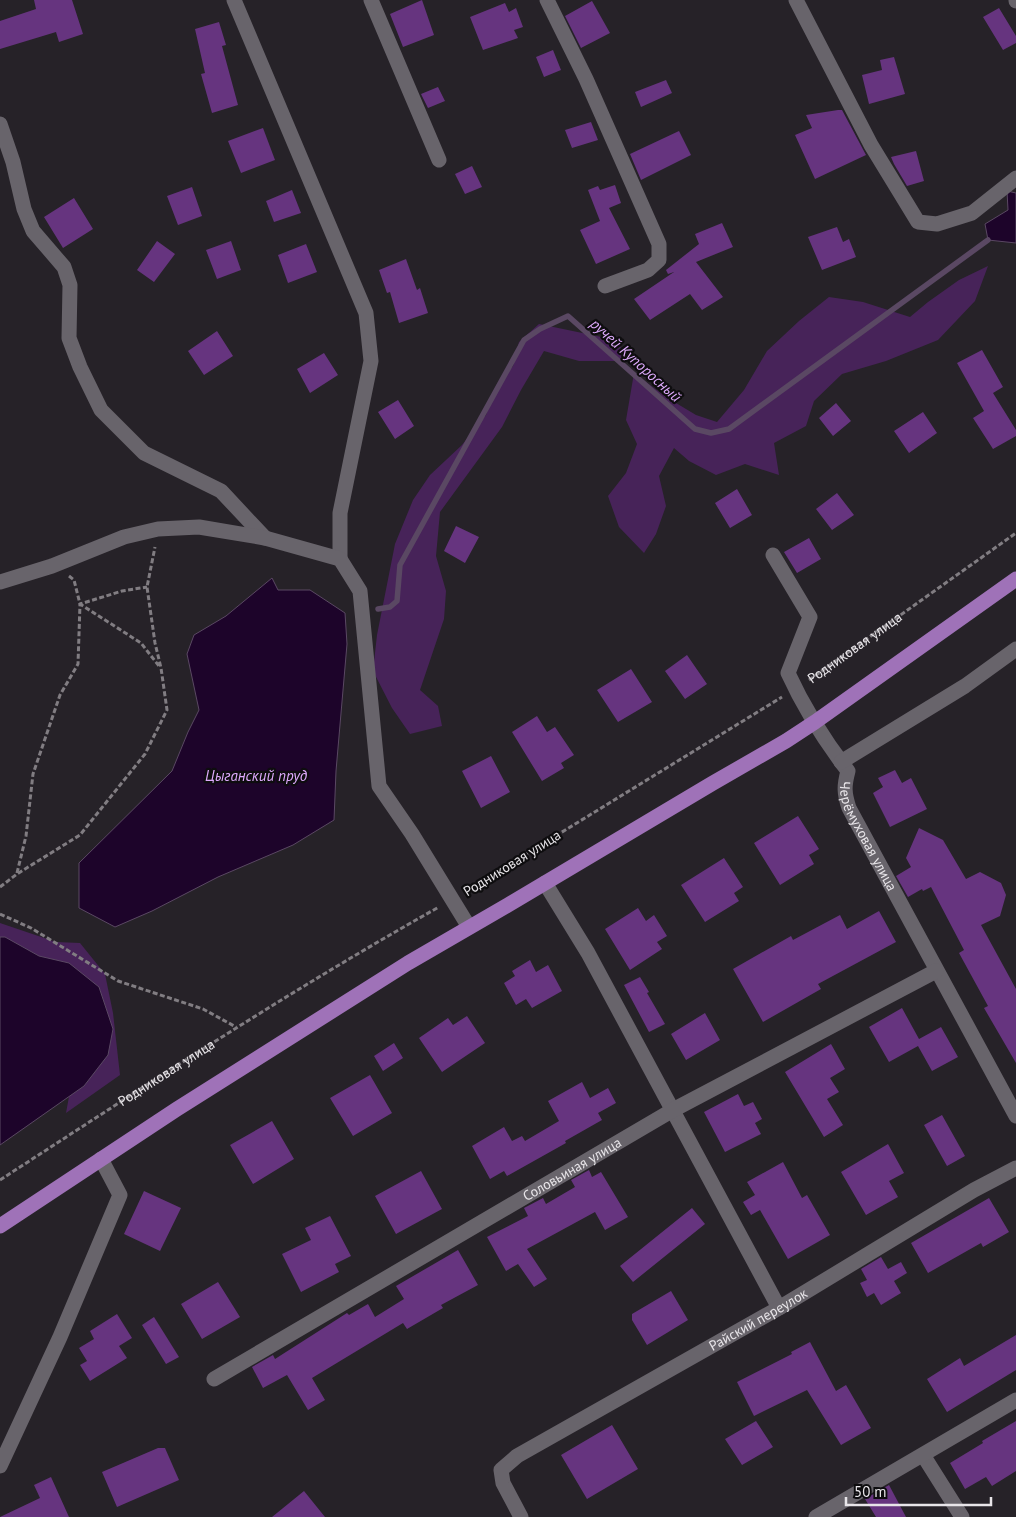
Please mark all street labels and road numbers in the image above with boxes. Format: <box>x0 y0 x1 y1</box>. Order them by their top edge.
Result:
street label: Родниковая улица <box>804 608 905 687</box>
street label: Черёмуховая улица <box>836 781 901 894</box>
street label: Родниковая улица <box>460 826 564 900</box>
street label: Родниковая улица <box>114 1035 218 1110</box>
street label: Соловьиная улица <box>520 1133 625 1205</box>
street label: Райский переулок <box>706 1284 811 1355</box>

